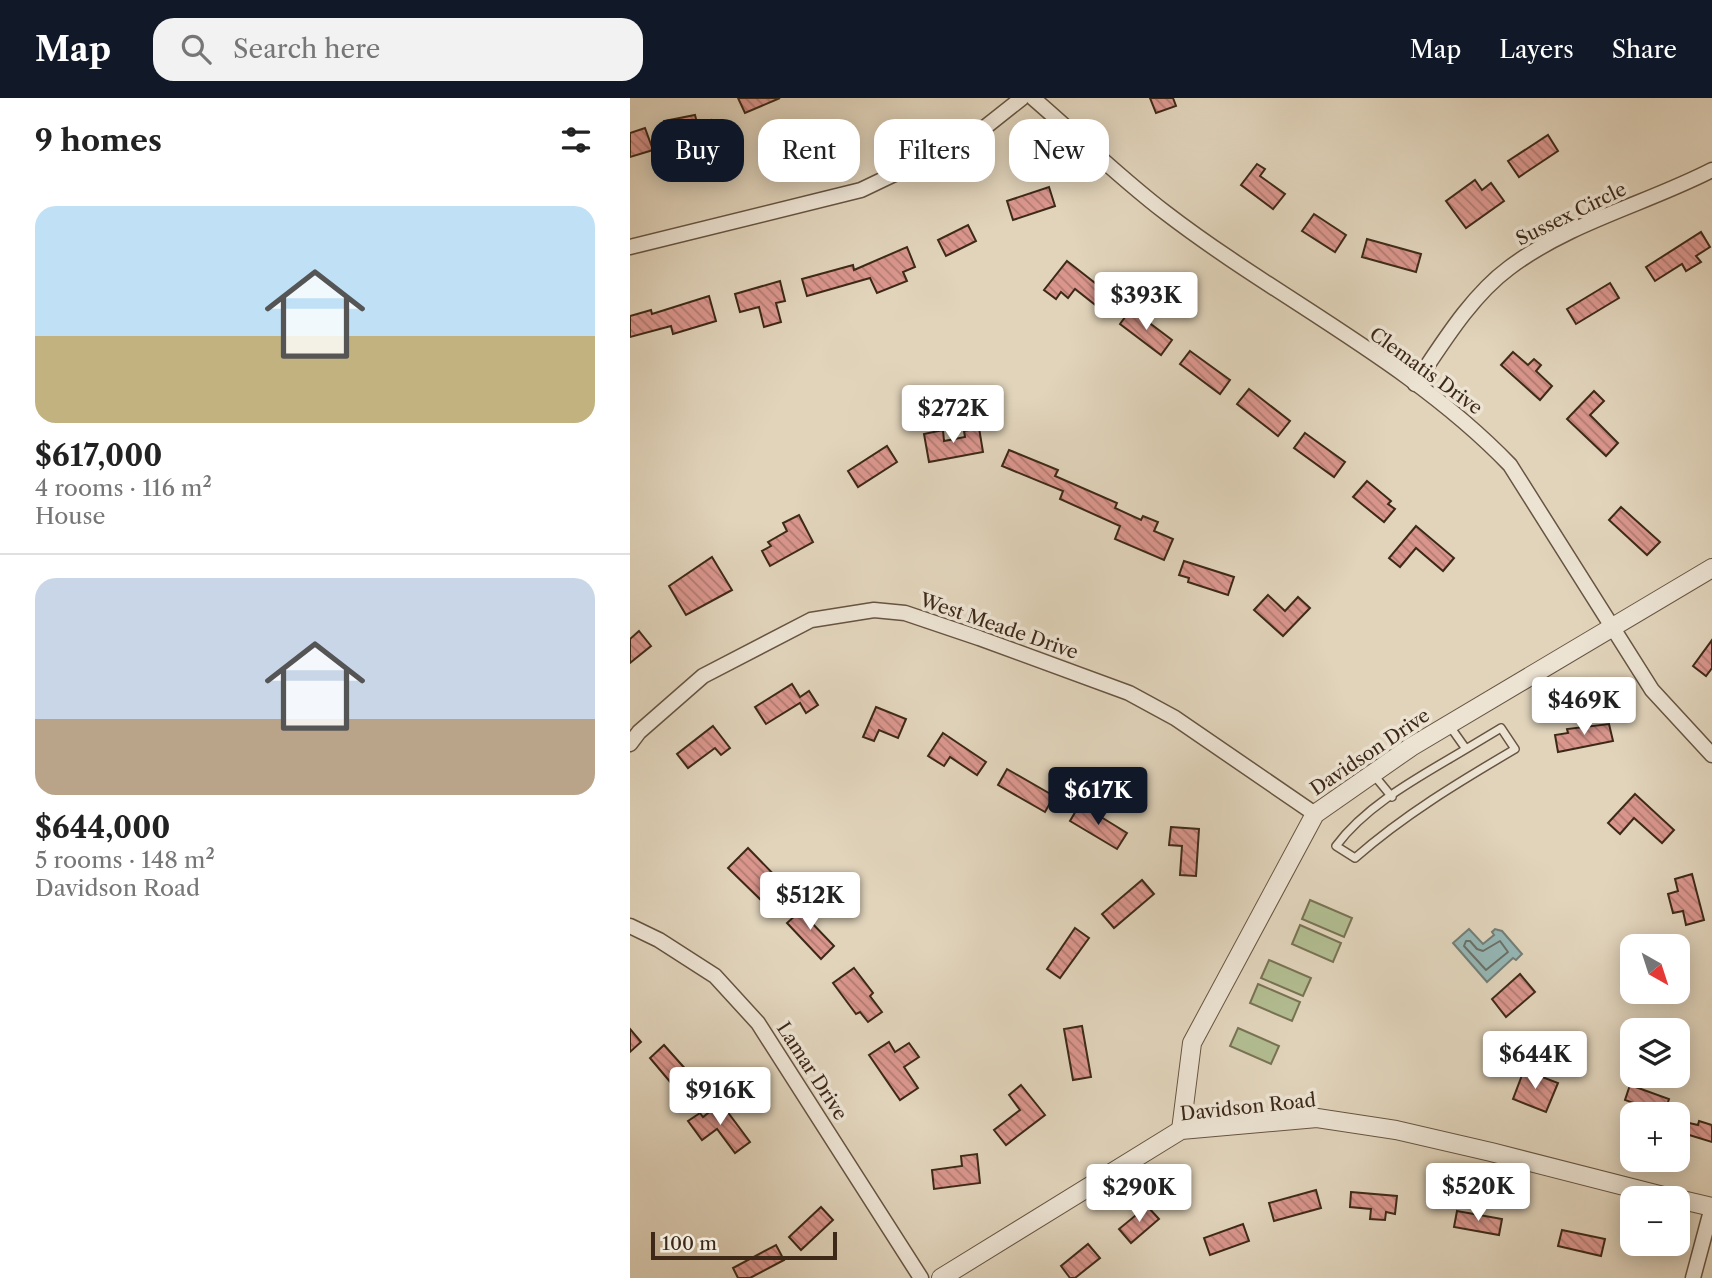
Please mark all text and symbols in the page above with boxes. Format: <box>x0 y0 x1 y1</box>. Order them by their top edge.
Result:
search box <box>153 18 643 81</box>
text: Map <box>35 29 111 70</box>
icon: search <box>177 30 215 68</box>
text: Search here <box>233 33 380 65</box>
text: Map <box>1410 35 1461 64</box>
text: Layers <box>1499 35 1574 64</box>
text: Share <box>1612 35 1677 64</box>
chip: Buy <box>651 119 744 182</box>
chip: Rent <box>758 119 860 182</box>
chip: Filters <box>874 119 995 182</box>
chip: New <box>1009 119 1109 182</box>
icon: filters <box>557 121 595 159</box>
text: 9 homes <box>35 122 162 159</box>
street label: Sussex Circle <box>1512 177 1630 251</box>
icon: home <box>252 251 378 377</box>
pin: $393K <box>1097 272 1195 332</box>
text: $393K <box>1111 281 1181 309</box>
street label: Clematis Drive <box>1365 322 1487 420</box>
pin: $272K <box>904 386 1002 445</box>
text: $272K <box>918 394 988 422</box>
text: $617,000 <box>35 437 162 474</box>
text: 4 rooms · 116 m² <box>35 474 212 502</box>
text: House <box>35 502 105 530</box>
street label: West Meade Drive <box>916 588 1081 664</box>
icon: home <box>252 623 378 749</box>
pin: $469K <box>1535 678 1633 737</box>
text: $469K <box>1548 686 1620 714</box>
street label: Davidson Drive <box>1306 704 1434 800</box>
pin: $617K <box>1049 768 1147 827</box>
text: $617K <box>1064 776 1132 804</box>
text: $644,000 <box>35 809 170 846</box>
text: 5 rooms · 148 m² <box>35 846 215 874</box>
pin: $512K <box>761 872 859 932</box>
text: Davidson Road <box>35 874 200 902</box>
text: $512K <box>776 881 844 909</box>
north arrow <box>1620 934 1690 1004</box>
map controls <box>1620 934 1690 1256</box>
street label: Lamar Drive <box>772 1018 852 1124</box>
button: layers <box>1620 1018 1690 1088</box>
pin: $644K <box>1486 1032 1584 1091</box>
text: $644K <box>1499 1040 1571 1068</box>
pin: $916K <box>671 1068 769 1127</box>
text: $916K <box>685 1076 755 1104</box>
street label: Davidson Road <box>1179 1088 1317 1126</box>
button: + <box>1620 1102 1690 1172</box>
pin: $290K <box>1090 1164 1188 1224</box>
pin: $520K <box>1429 1164 1527 1223</box>
text: $520K <box>1442 1172 1514 1200</box>
text: $290K <box>1102 1173 1176 1201</box>
button: − <box>1620 1186 1690 1256</box>
scale bar <box>651 1229 836 1261</box>
text: 100 m <box>662 1232 717 1255</box>

